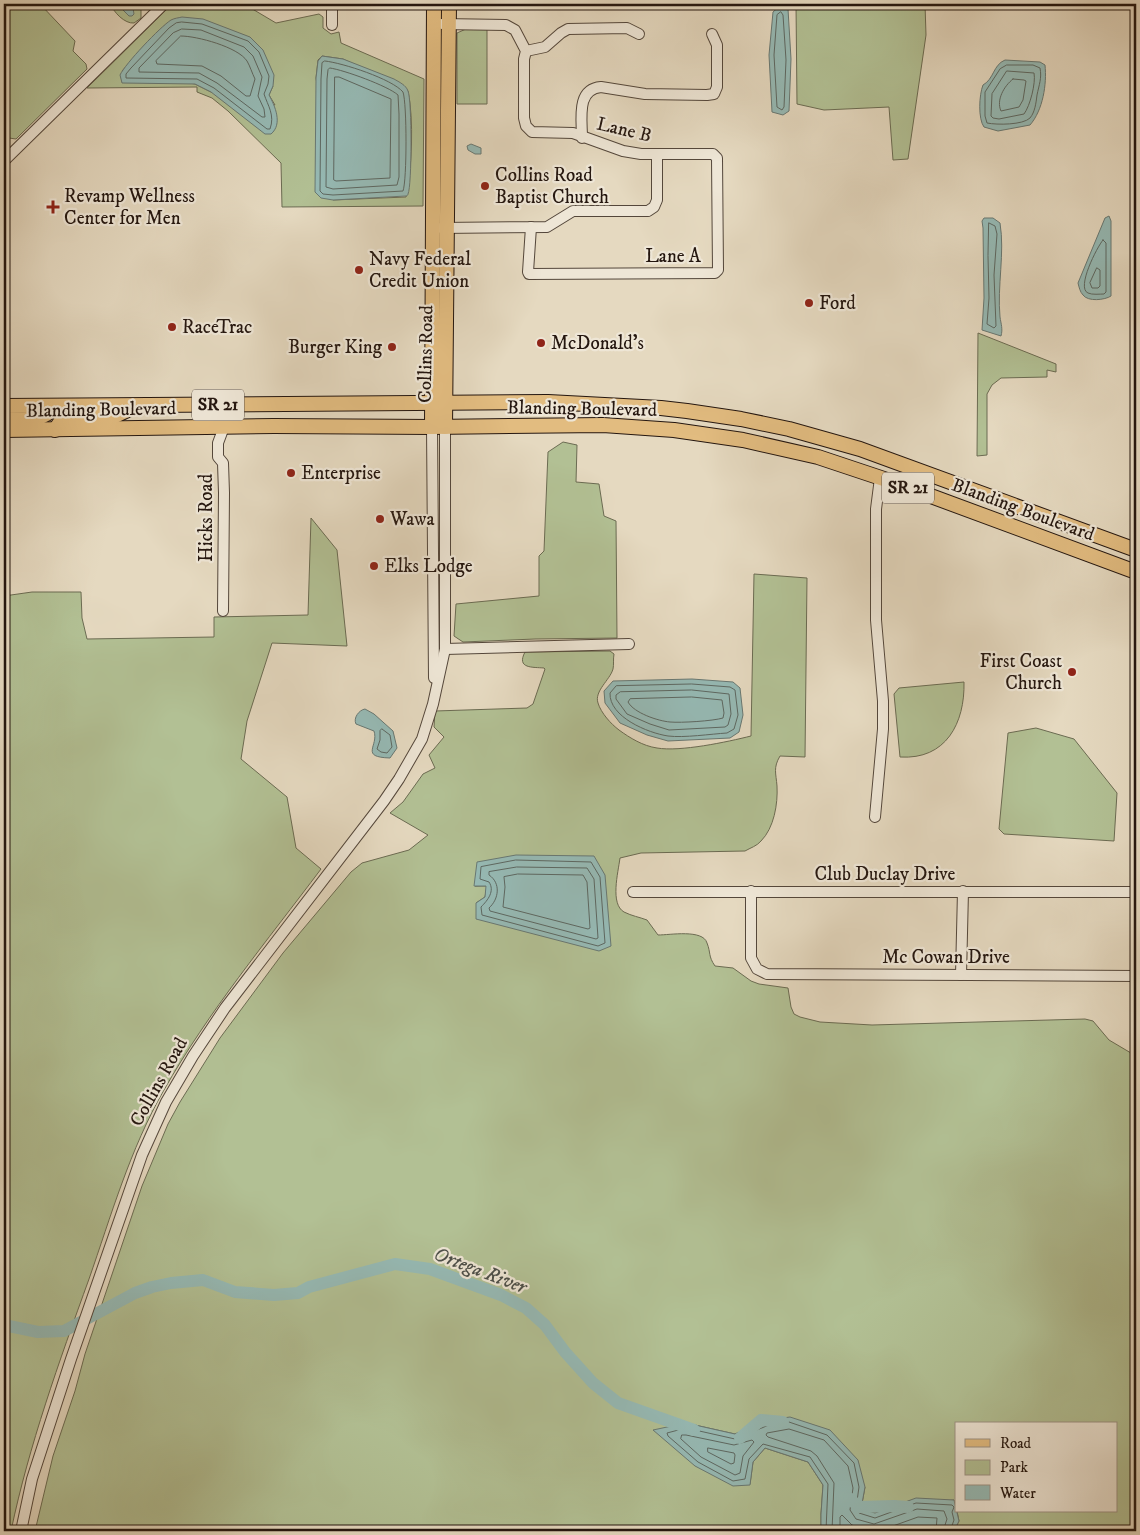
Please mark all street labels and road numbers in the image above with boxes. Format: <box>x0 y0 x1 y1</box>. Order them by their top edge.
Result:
street label: Lane B <box>594 113 654 147</box>
street label: Lane A <box>645 245 702 268</box>
street label: Collins Road <box>414 304 438 403</box>
road number: SR 21 <box>192 390 244 420</box>
street label: Blanding Boulevard <box>507 396 658 422</box>
street label: Blanding Boulevard <box>26 397 177 423</box>
road number: SR 21 <box>882 472 934 503</box>
street label: Hicks Road <box>195 473 218 562</box>
street label: Blanding Boulevard <box>949 474 1098 547</box>
street label: Club Duclay Drive <box>814 863 956 886</box>
street label: Mc Cowan Drive <box>882 946 1010 969</box>
street label: Collins Road <box>125 1033 193 1130</box>

